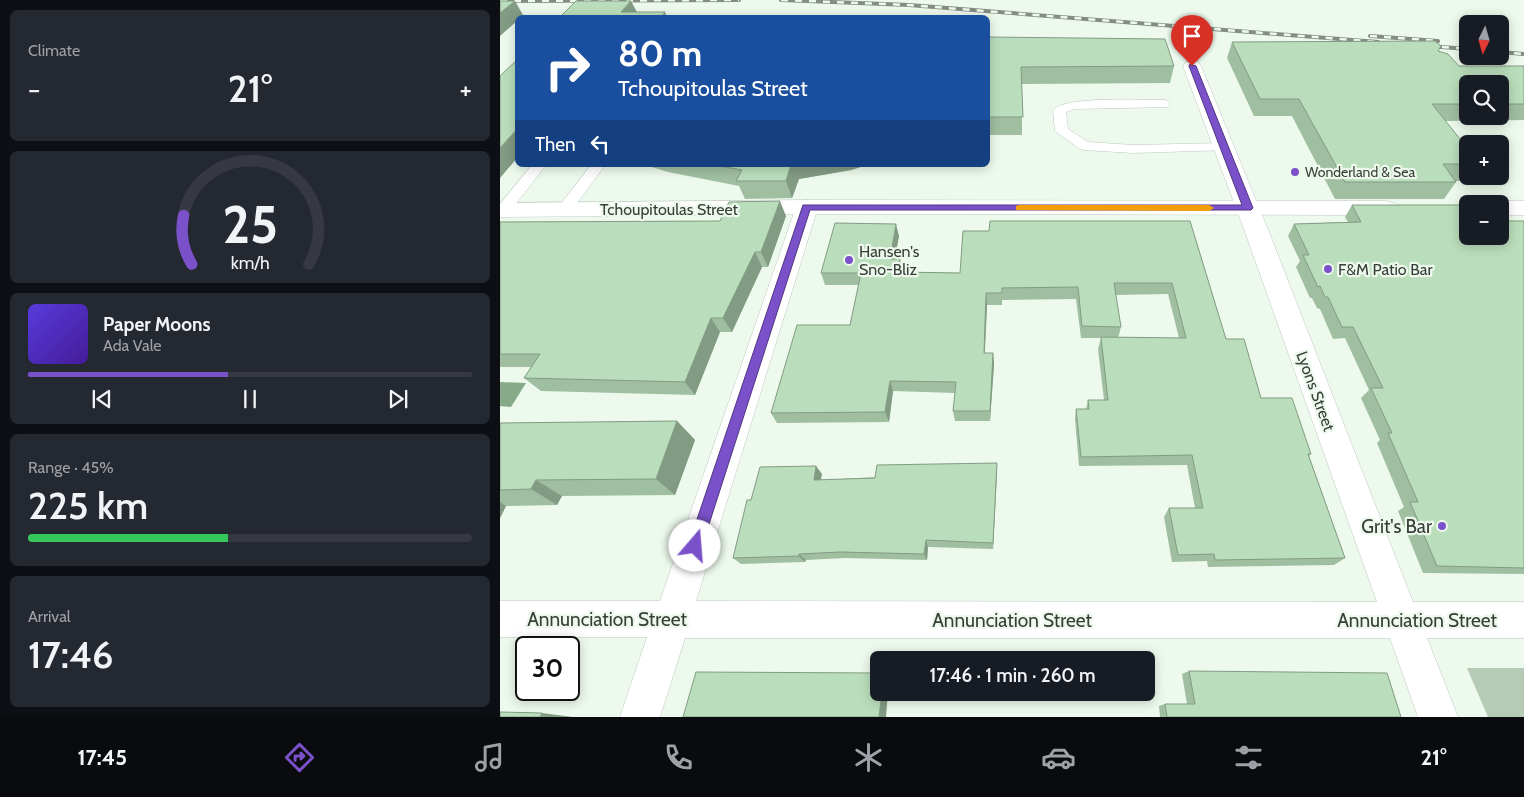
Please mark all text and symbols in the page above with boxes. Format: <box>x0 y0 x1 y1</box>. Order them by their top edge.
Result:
pin <box>1171 15 1213 66</box>
north arrow <box>1459 15 1509 65</box>
map controls <box>1459 15 1509 245</box>
icon: arrive <box>1178 22 1206 50</box>
text: 80 m <box>618 32 702 75</box>
icon: right <box>535 35 600 100</box>
text: Climate <box>28 41 80 60</box>
text: 21° <box>228 65 272 112</box>
text: − <box>28 72 40 106</box>
text: + <box>460 72 472 106</box>
text: Tchoupitoulas Street <box>618 75 808 102</box>
button: search <box>1459 75 1509 125</box>
icon: left <box>586 130 614 158</box>
text: Then <box>535 133 576 156</box>
button: + <box>1459 135 1509 185</box>
place label: Wonderland & Sea <box>1305 163 1415 181</box>
marker: Wonderland & Sea <box>1289 166 1301 178</box>
text: 25 <box>222 193 278 256</box>
button: − <box>1459 195 1509 245</box>
street label: Tchoupitoulas Street <box>600 200 739 219</box>
place label: Hansen's Sno-Bliz <box>859 242 920 279</box>
text: km/h <box>230 252 270 273</box>
marker: Hansen's Sno-Bliz <box>843 254 855 266</box>
place label: F&M Patio Bar <box>1338 260 1433 279</box>
marker: F&M Patio Bar <box>1322 263 1334 275</box>
text: Paper Moons <box>103 313 211 336</box>
text: Ada Vale <box>103 336 162 355</box>
street label: Lyons Street <box>1292 349 1339 434</box>
icon: previous <box>88 385 116 413</box>
icon: pause <box>236 385 264 413</box>
icon: next <box>384 385 412 413</box>
text: Range · 45% <box>28 458 114 477</box>
text: 225 km <box>28 482 148 529</box>
place label: Grit's Bar <box>1361 515 1432 538</box>
position arrow <box>668 519 720 571</box>
marker: Grit's Bar <box>1436 520 1448 532</box>
text: Arrival <box>28 607 71 626</box>
street label: Annunciation Street <box>527 608 687 631</box>
street label: Annunciation Street <box>932 609 1092 632</box>
street label: Annunciation Street <box>1337 609 1497 632</box>
text: 17:46 <box>28 631 113 678</box>
speed limit sign: 30 <box>515 636 580 701</box>
text: 17:46 · 1 min · 260 m <box>929 664 1096 687</box>
icon: directions <box>282 740 317 775</box>
icon: music <box>472 740 507 775</box>
icon: phone <box>661 740 696 775</box>
icon: climate <box>851 740 886 775</box>
icon: car <box>1041 740 1076 775</box>
icon: filters <box>1231 740 1266 775</box>
text: 17:45 <box>77 744 127 771</box>
text: 21° <box>1420 744 1447 771</box>

